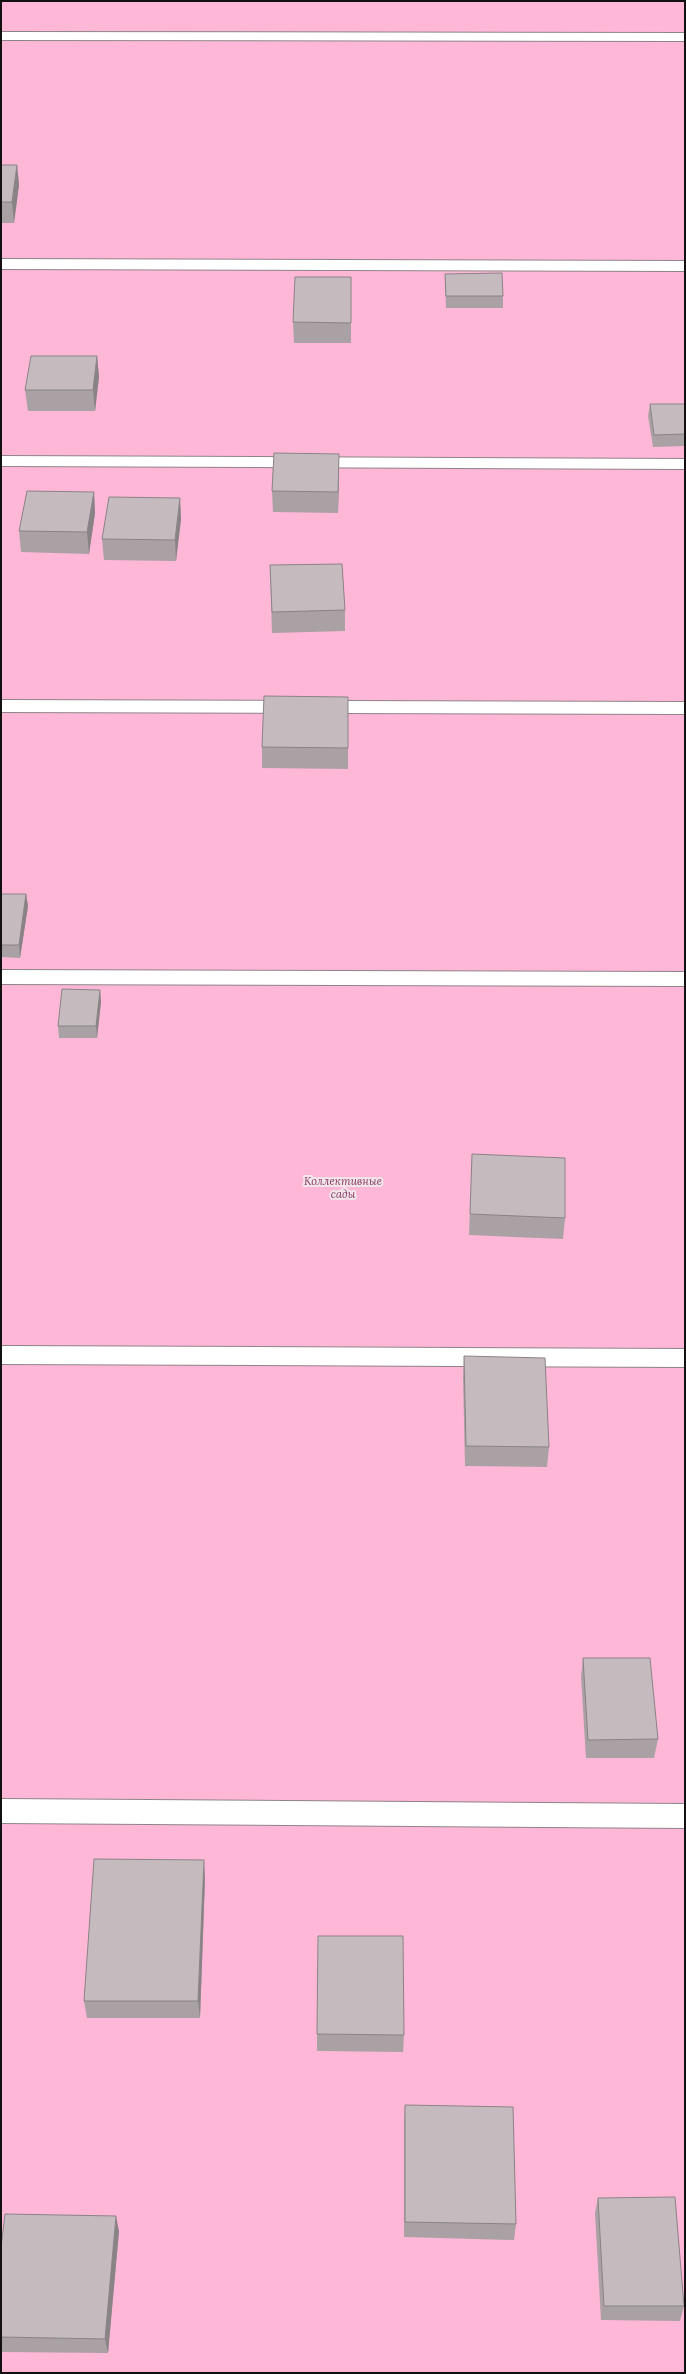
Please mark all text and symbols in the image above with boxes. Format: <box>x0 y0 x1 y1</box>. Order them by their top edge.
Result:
park label: Коллективные сады <box>304 1174 382 1201</box>

